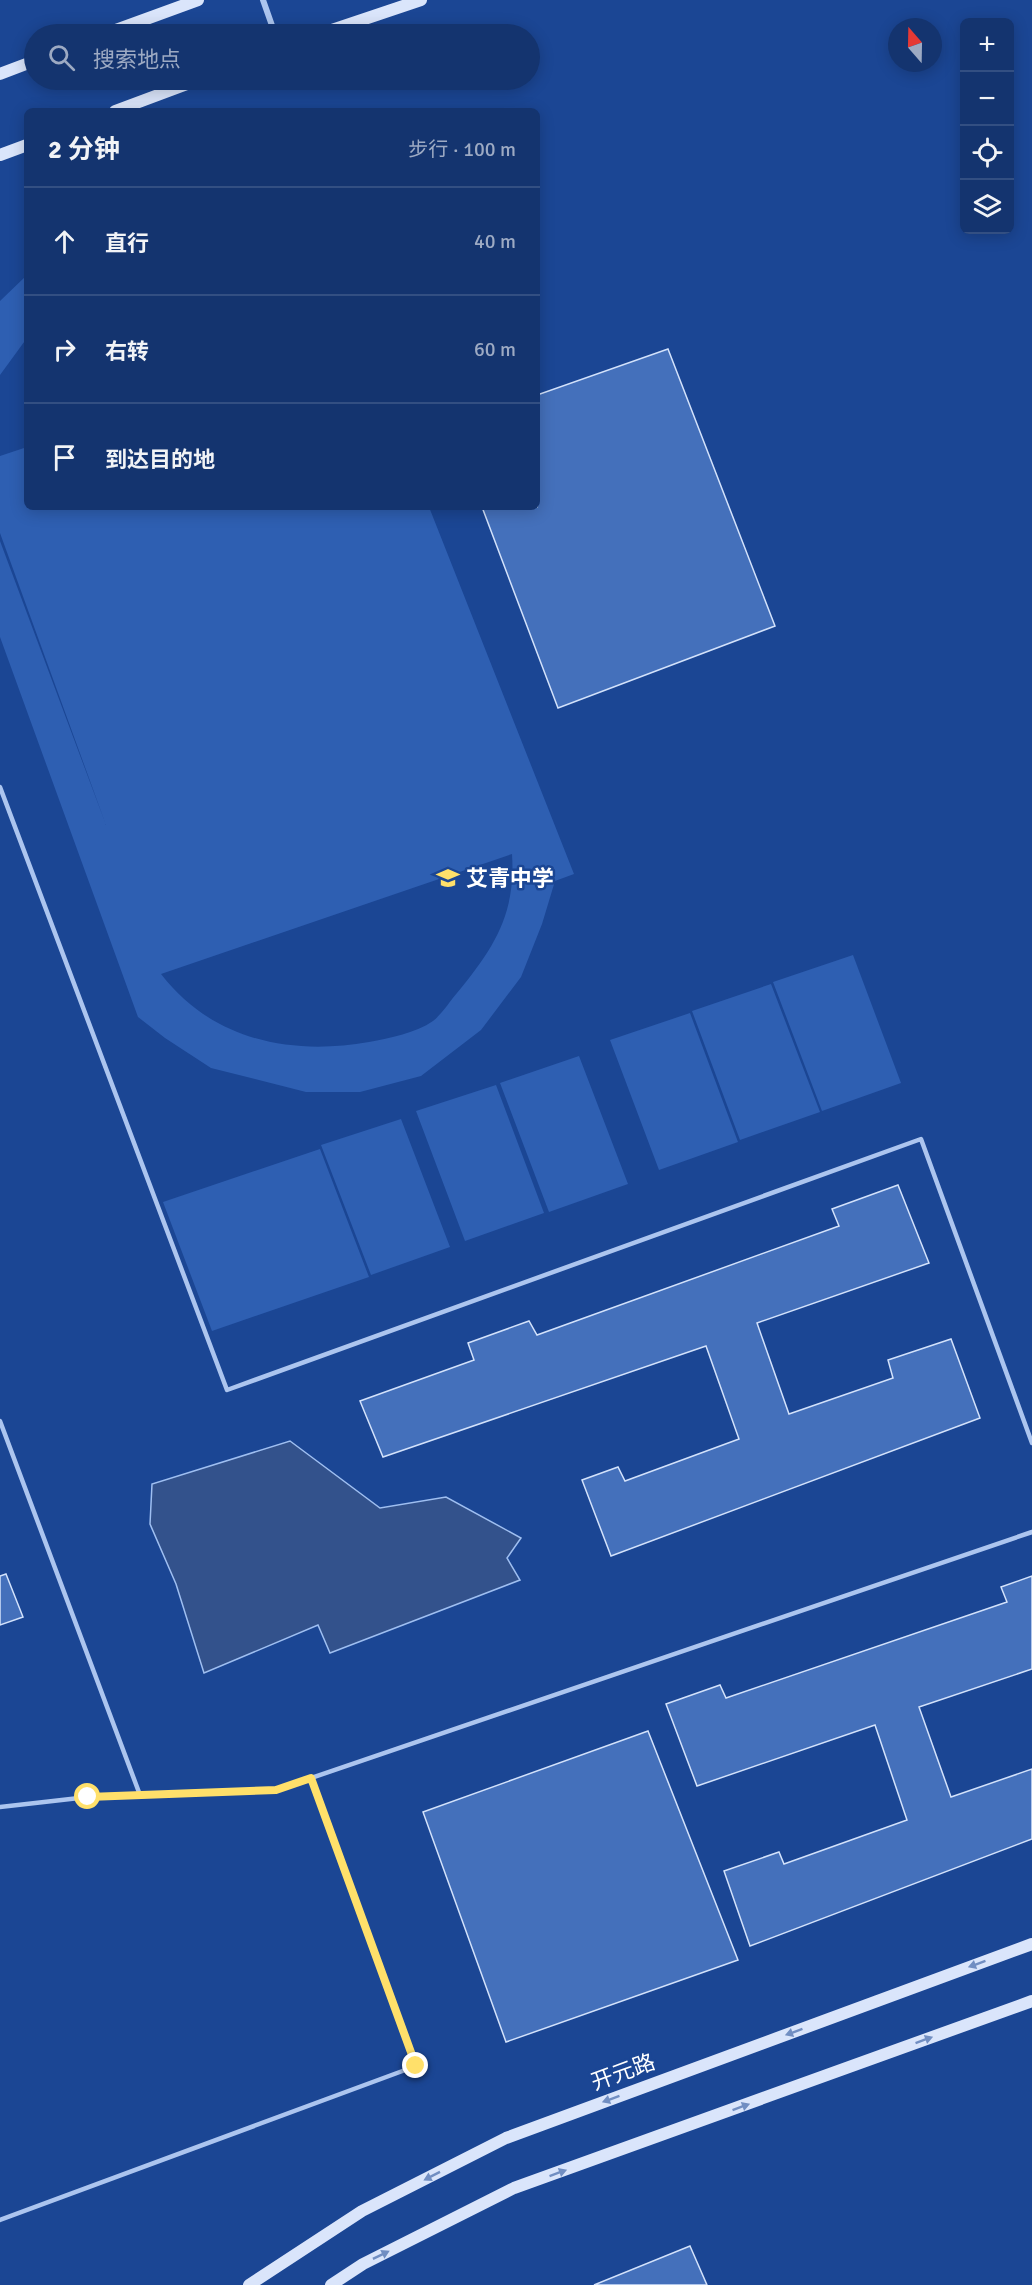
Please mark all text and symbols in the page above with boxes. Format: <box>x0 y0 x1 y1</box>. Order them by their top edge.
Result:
north arrow <box>888 18 942 72</box>
map controls <box>960 18 1014 234</box>
button: + <box>960 18 1014 72</box>
search box <box>24 24 540 90</box>
icon: search <box>45 41 78 74</box>
text: 搜索地点 <box>93 46 181 73</box>
button: − <box>960 72 1014 126</box>
button: locate <box>960 126 1014 180</box>
text: 2 分钟 <box>48 134 120 166</box>
text: 步行 · 100 m <box>408 137 516 162</box>
button: layers <box>960 180 1014 234</box>
icon: ahead <box>48 225 81 258</box>
text: 40 m <box>474 229 516 254</box>
text: 直行 <box>105 230 149 257</box>
icon: right <box>48 333 81 366</box>
text: 60 m <box>474 337 516 362</box>
text: 右转 <box>105 338 149 365</box>
icon: arrive <box>48 441 81 474</box>
text: 到达目的地 <box>105 446 215 473</box>
school or university icon: 艾青中学 <box>435 865 461 891</box>
place label: 艾青中学 <box>466 865 554 892</box>
route start <box>74 1783 100 1809</box>
one-way arrow <box>968 1960 986 1970</box>
one-way arrow <box>785 2027 803 2037</box>
one-way arrow <box>916 2035 934 2045</box>
street label: 开元路 <box>587 2048 659 2096</box>
route end <box>402 2052 428 2078</box>
one-way arrow <box>602 2095 620 2104</box>
one-way arrow <box>732 2101 750 2111</box>
one-way arrow <box>549 2167 567 2177</box>
one-way arrow <box>424 2171 441 2180</box>
one-way arrow <box>372 2250 389 2259</box>

